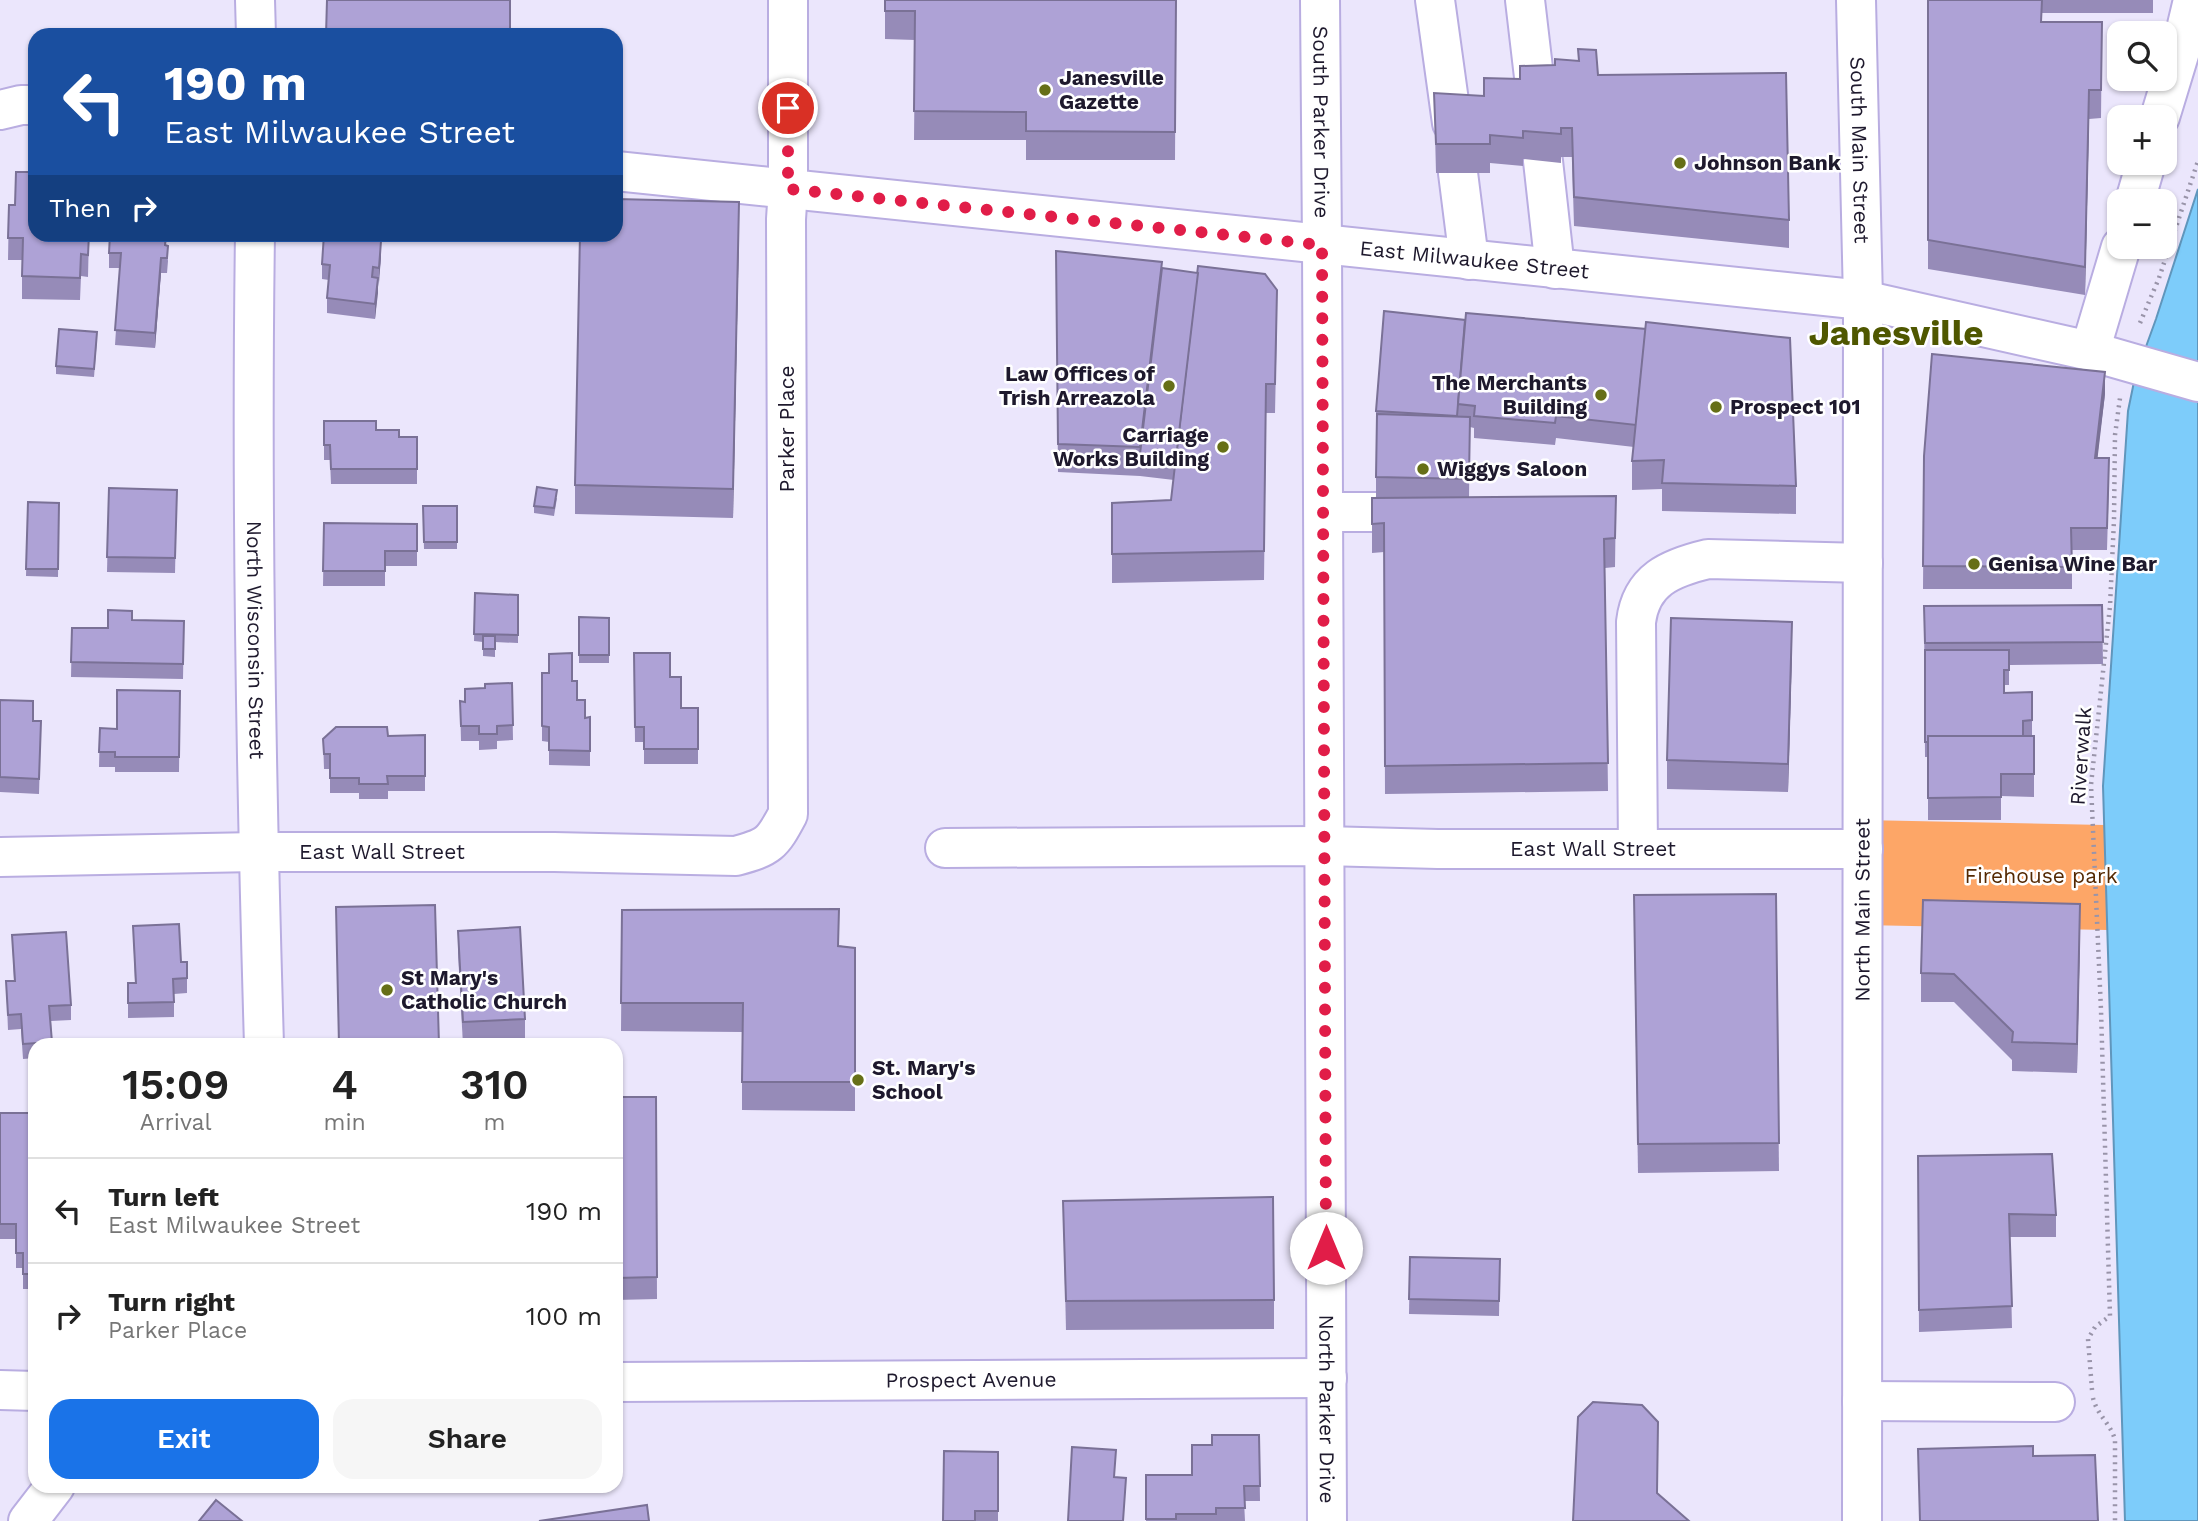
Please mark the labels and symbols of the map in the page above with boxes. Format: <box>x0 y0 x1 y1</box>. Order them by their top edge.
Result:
street label: South Parker Drive <box>1308 26 1335 218</box>
street label: South Main Street <box>1845 56 1875 244</box>
place label: Janesville Gazette <box>1059 65 1164 114</box>
pin <box>758 78 818 138</box>
marker: Janesville Gazette <box>1037 82 1053 98</box>
place label: Johnson Bank <box>1694 150 1842 175</box>
marker: Johnson Bank <box>1672 155 1688 171</box>
street label: East Milwaukee Street <box>1359 235 1591 284</box>
district label: Janesville <box>1808 312 1984 354</box>
place label: Law Offices of Trish Arreazola <box>999 361 1156 410</box>
street label: Parker Place <box>774 365 799 493</box>
place label: The Merchants Building <box>1432 370 1587 419</box>
marker: Law Offices of Trish Arreazola <box>1161 378 1177 394</box>
marker: The Merchants Building <box>1593 387 1609 403</box>
place label: Prospect 101 <box>1730 394 1861 419</box>
marker: Prospect 101 <box>1708 399 1724 415</box>
place label: Carriage Works Building <box>1053 422 1209 471</box>
marker: Carriage Works Building <box>1215 439 1231 455</box>
place label: Wiggys Saloon <box>1437 456 1587 481</box>
marker: Wiggys Saloon <box>1415 461 1431 477</box>
street label: North Wisconsin Street <box>242 521 270 760</box>
place label: Genisa Wine Bar <box>1988 551 2157 576</box>
marker: Genisa Wine Bar <box>1966 556 1982 572</box>
street label: Riverwalk <box>2065 706 2096 806</box>
street label: North Main Street <box>1849 818 1875 1002</box>
street label: East Wall Street <box>1510 836 1676 861</box>
street label: East Wall Street <box>299 839 465 864</box>
park label: Firehouse park <box>1964 863 2118 888</box>
place label: St Mary's Catholic Church <box>401 965 567 1014</box>
marker: St Mary's Catholic Church <box>379 982 395 998</box>
place label: St. Mary's School <box>872 1055 975 1104</box>
marker: St. Mary's School <box>850 1072 866 1088</box>
position arrow <box>1289 1211 1363 1285</box>
street label: North Parker Drive <box>1314 1314 1340 1504</box>
street label: Prospect Avenue <box>885 1367 1057 1392</box>

